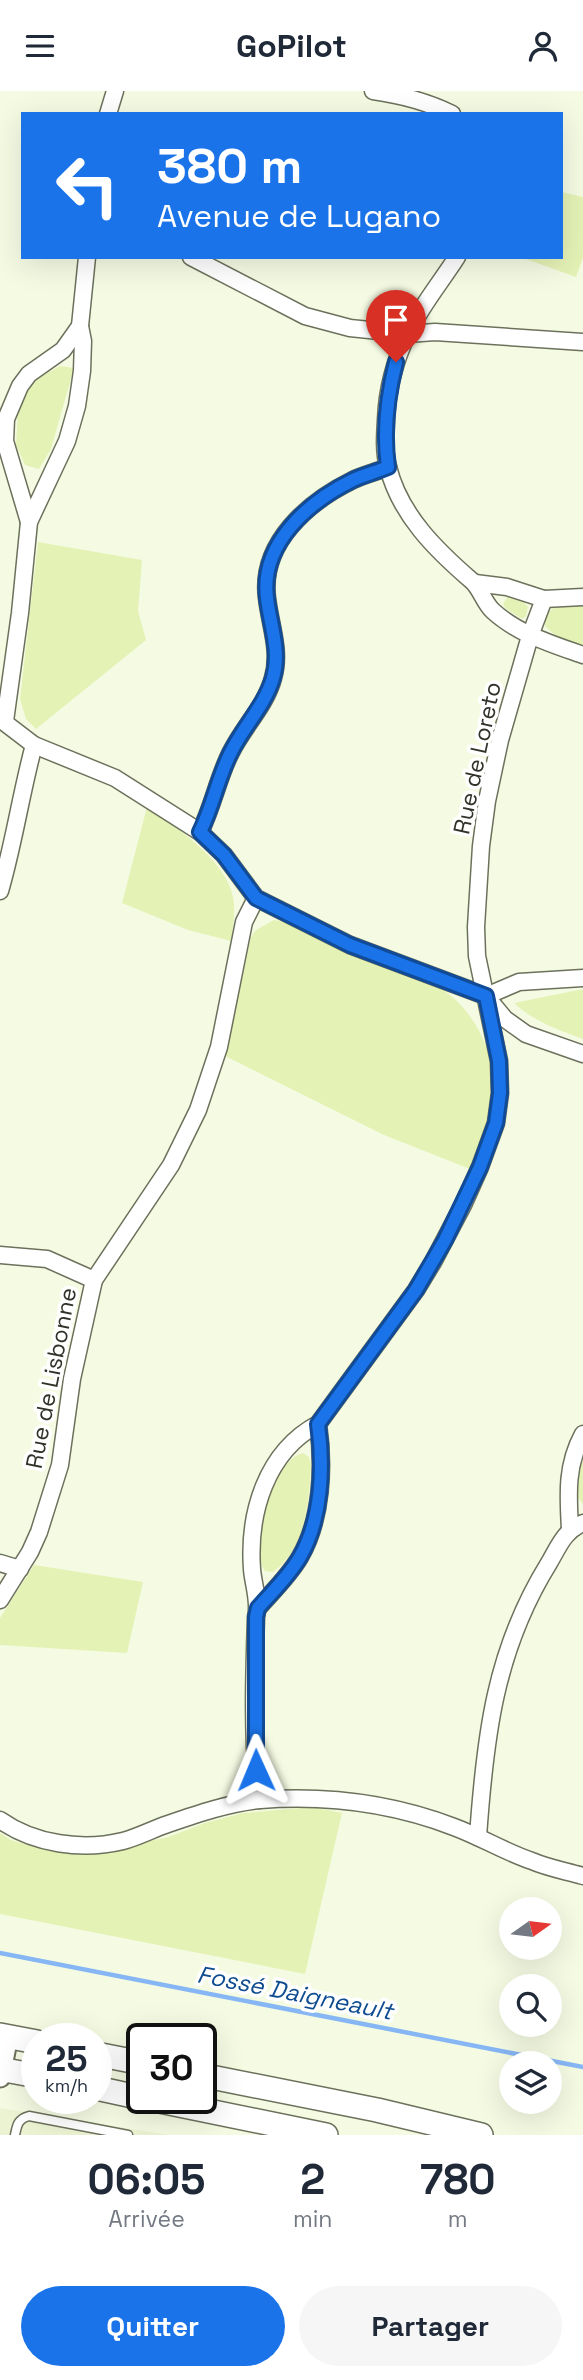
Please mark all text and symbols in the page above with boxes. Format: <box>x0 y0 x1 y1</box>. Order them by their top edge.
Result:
text: GoPilot <box>236 26 347 66</box>
icon: menu <box>21 27 59 65</box>
icon: person <box>524 27 562 65</box>
text: 380 m <box>157 135 302 197</box>
icon: left <box>42 140 133 231</box>
text: Avenue de Lugano <box>157 196 441 236</box>
pin <box>366 290 426 362</box>
icon: arrive <box>377 301 415 339</box>
street label: Rue de Loreto <box>446 679 508 837</box>
street label: Rue de Lisbonne <box>19 1285 83 1471</box>
position arrow <box>219 1733 293 1807</box>
north arrow <box>499 1897 562 1960</box>
map controls <box>499 1897 562 2114</box>
water label: Fossé Daigneault <box>195 1958 397 2027</box>
button: search <box>499 1974 562 2037</box>
speed limit sign: 30 <box>126 2023 217 2114</box>
text: 25 <box>46 2037 87 2081</box>
button: layers <box>499 2051 562 2114</box>
text: km/h <box>45 2074 88 2097</box>
text: 06:05 <box>87 2153 206 2206</box>
text: 2 <box>300 2153 325 2206</box>
text: 780 <box>420 2153 496 2206</box>
text: Arrivée <box>108 2204 185 2234</box>
text: min <box>293 2204 332 2234</box>
text: m <box>448 2204 468 2234</box>
button: Quitter <box>21 2286 285 2366</box>
button: Partager <box>299 2286 562 2366</box>

